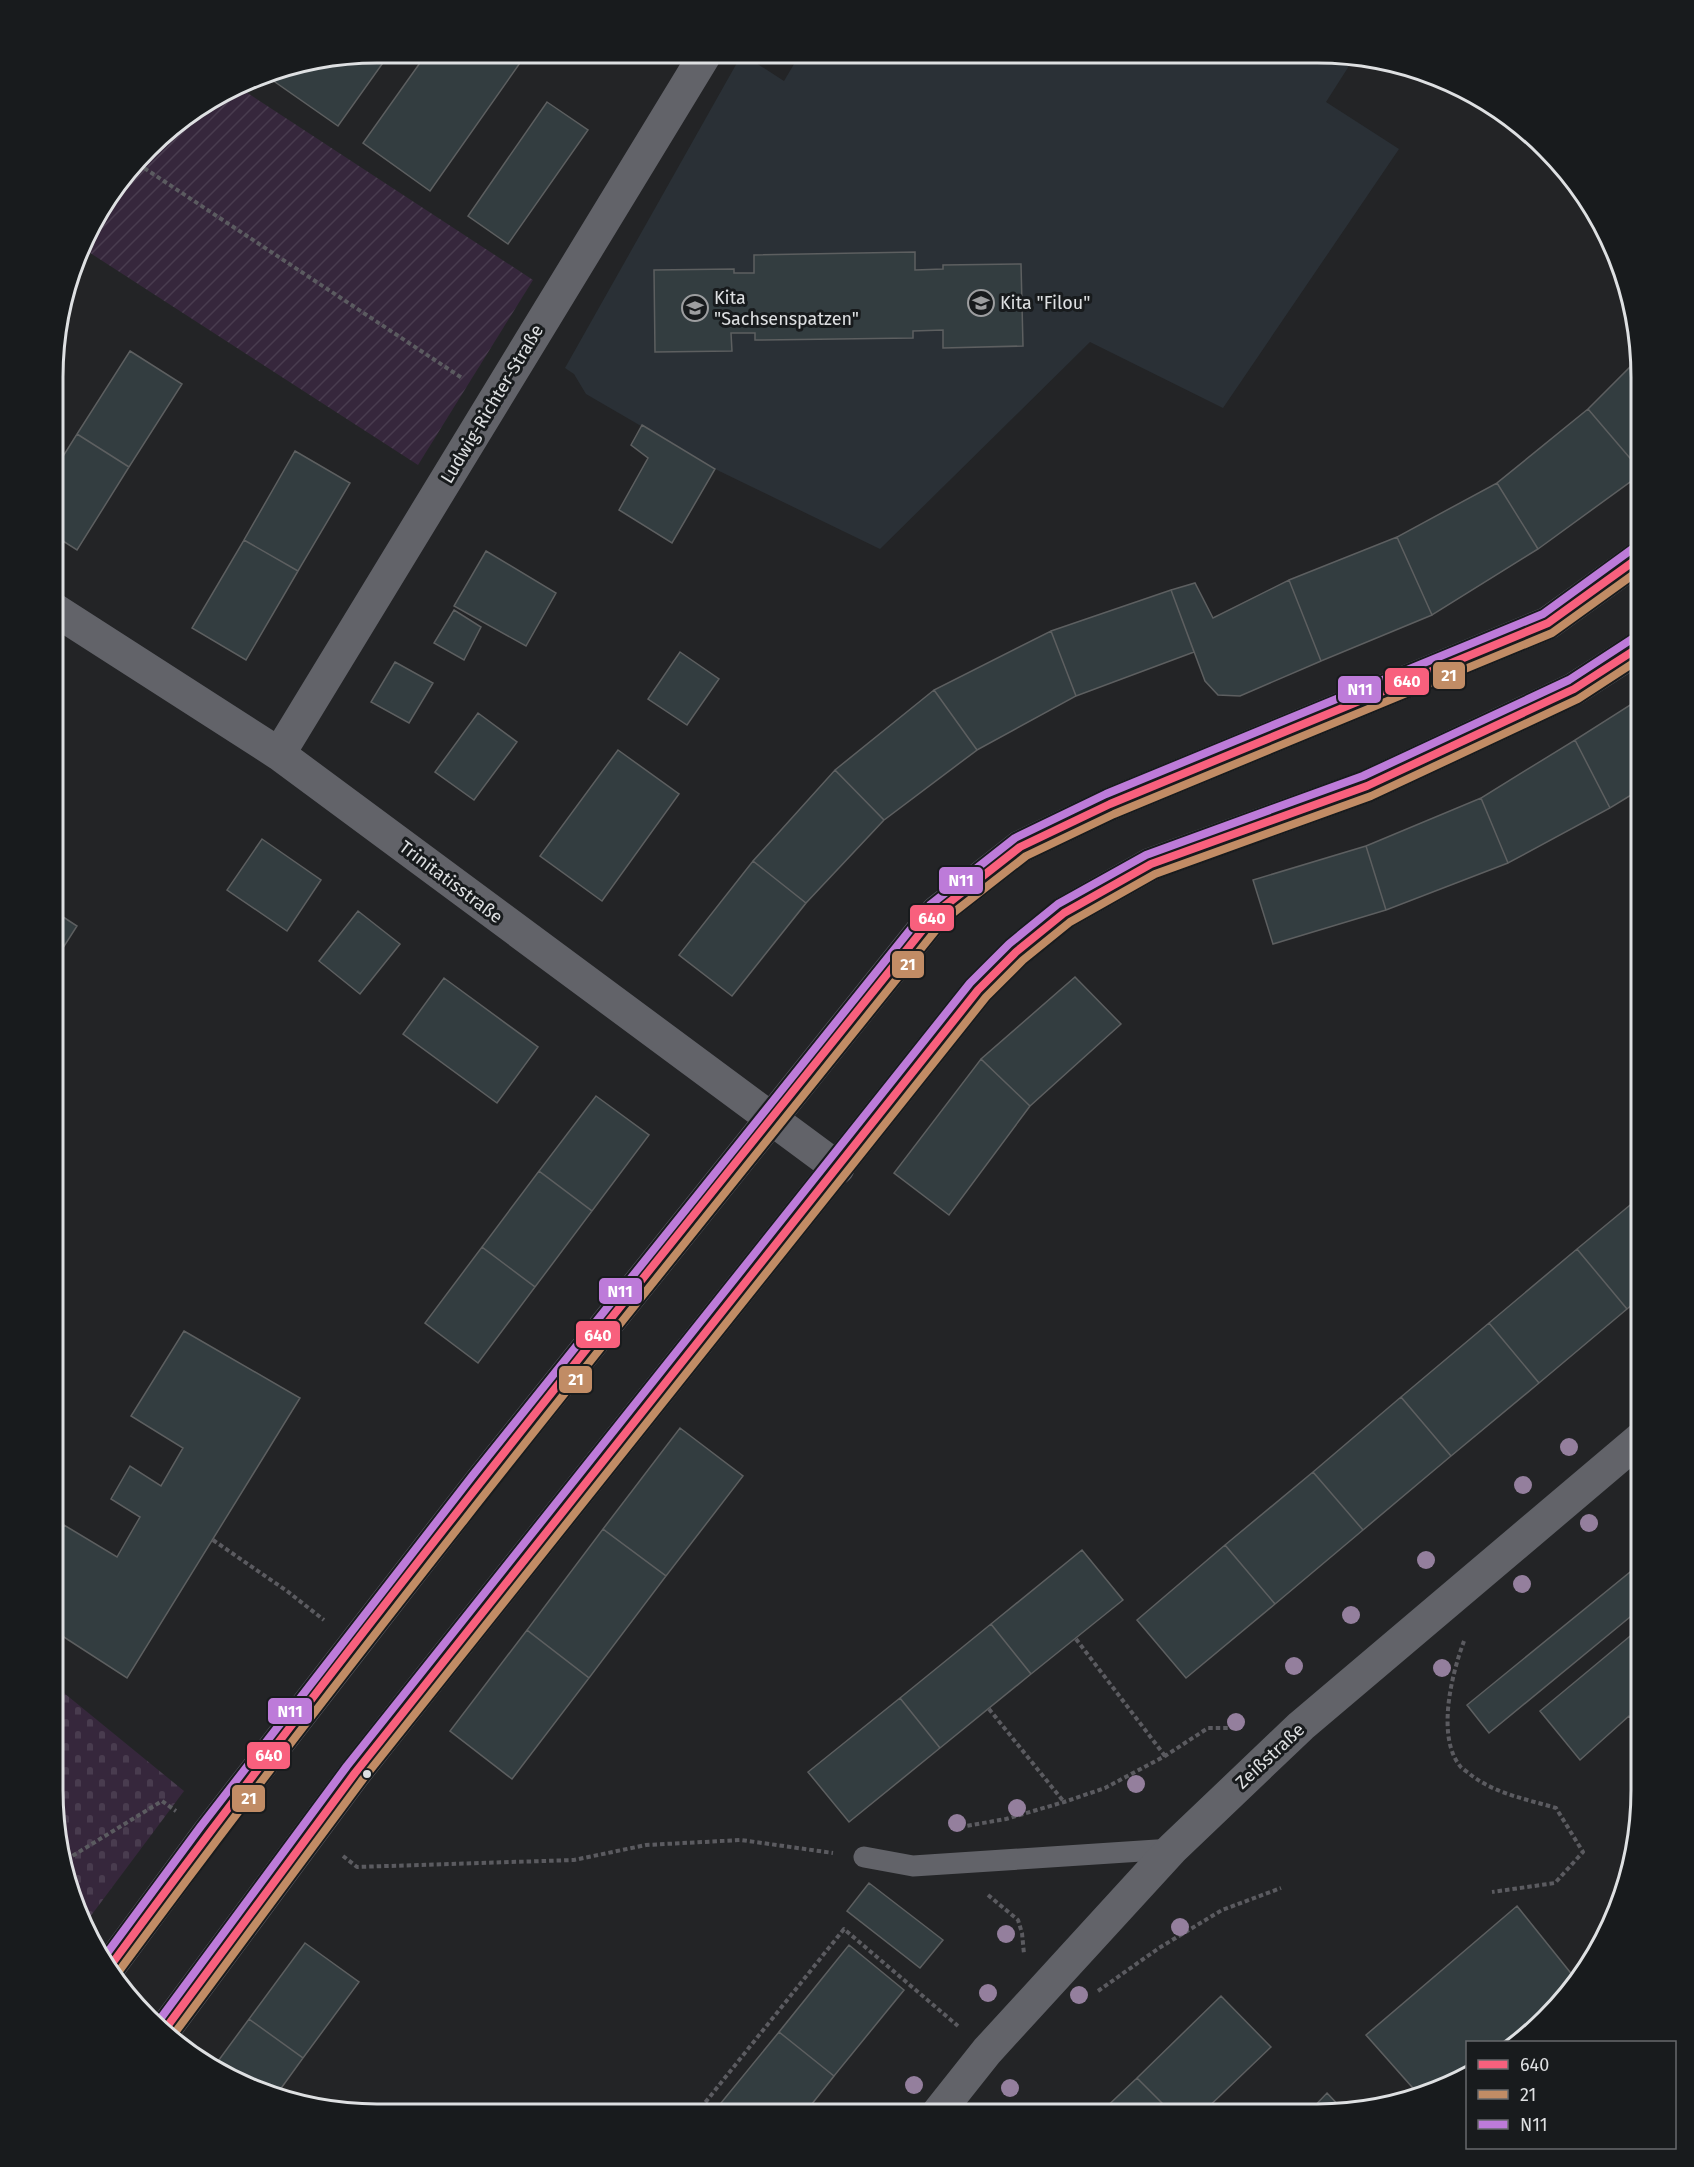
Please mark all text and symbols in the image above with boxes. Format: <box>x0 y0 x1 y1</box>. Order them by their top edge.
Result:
place label: Kita "Sachsenspatzen" <box>714 287 859 330</box>
school or university icon: Kita "Filou" <box>966 288 996 318</box>
place label: Kita "Filou" <box>1000 292 1090 314</box>
school or university icon: Kita "Sachsenspatzen" <box>680 293 710 323</box>
street label: Ludwig-Richter-Straße <box>436 321 548 487</box>
line badge: 21 <box>1432 661 1466 690</box>
text: 21 <box>1441 666 1457 685</box>
line badge: 640 <box>1384 667 1430 696</box>
text: 640 <box>1393 672 1421 691</box>
line badge: N11 <box>1337 675 1382 704</box>
text: N11 <box>1347 680 1373 699</box>
street label: Trinitatisstraße <box>395 836 507 928</box>
line badge: N11 <box>938 866 984 895</box>
text: N11 <box>948 871 974 890</box>
line badge: 640 <box>909 904 955 932</box>
text: 640 <box>918 909 946 928</box>
line badge: 21 <box>891 950 925 979</box>
text: 21 <box>900 955 916 974</box>
line badge: N11 <box>598 1277 643 1305</box>
text: N11 <box>607 1282 633 1301</box>
line badge: 640 <box>575 1320 621 1349</box>
text: 640 <box>584 1326 612 1345</box>
line badge: 21 <box>558 1365 593 1394</box>
text: 21 <box>568 1370 584 1389</box>
line badge: N11 <box>267 1697 313 1725</box>
text: N11 <box>277 1702 303 1721</box>
street label: Zeißstraße <box>1231 1719 1309 1793</box>
line badge: 640 <box>246 1741 291 1770</box>
text: 640 <box>255 1746 283 1765</box>
unlabelled marker <box>361 1768 373 1780</box>
line badge: 21 <box>231 1784 266 1813</box>
text: 21 <box>241 1789 257 1808</box>
legend <box>1466 2041 1676 2149</box>
text: 640 <box>1520 2054 1549 2076</box>
text: 21 <box>1520 2084 1536 2106</box>
text: N11 <box>1520 2114 1548 2136</box>

